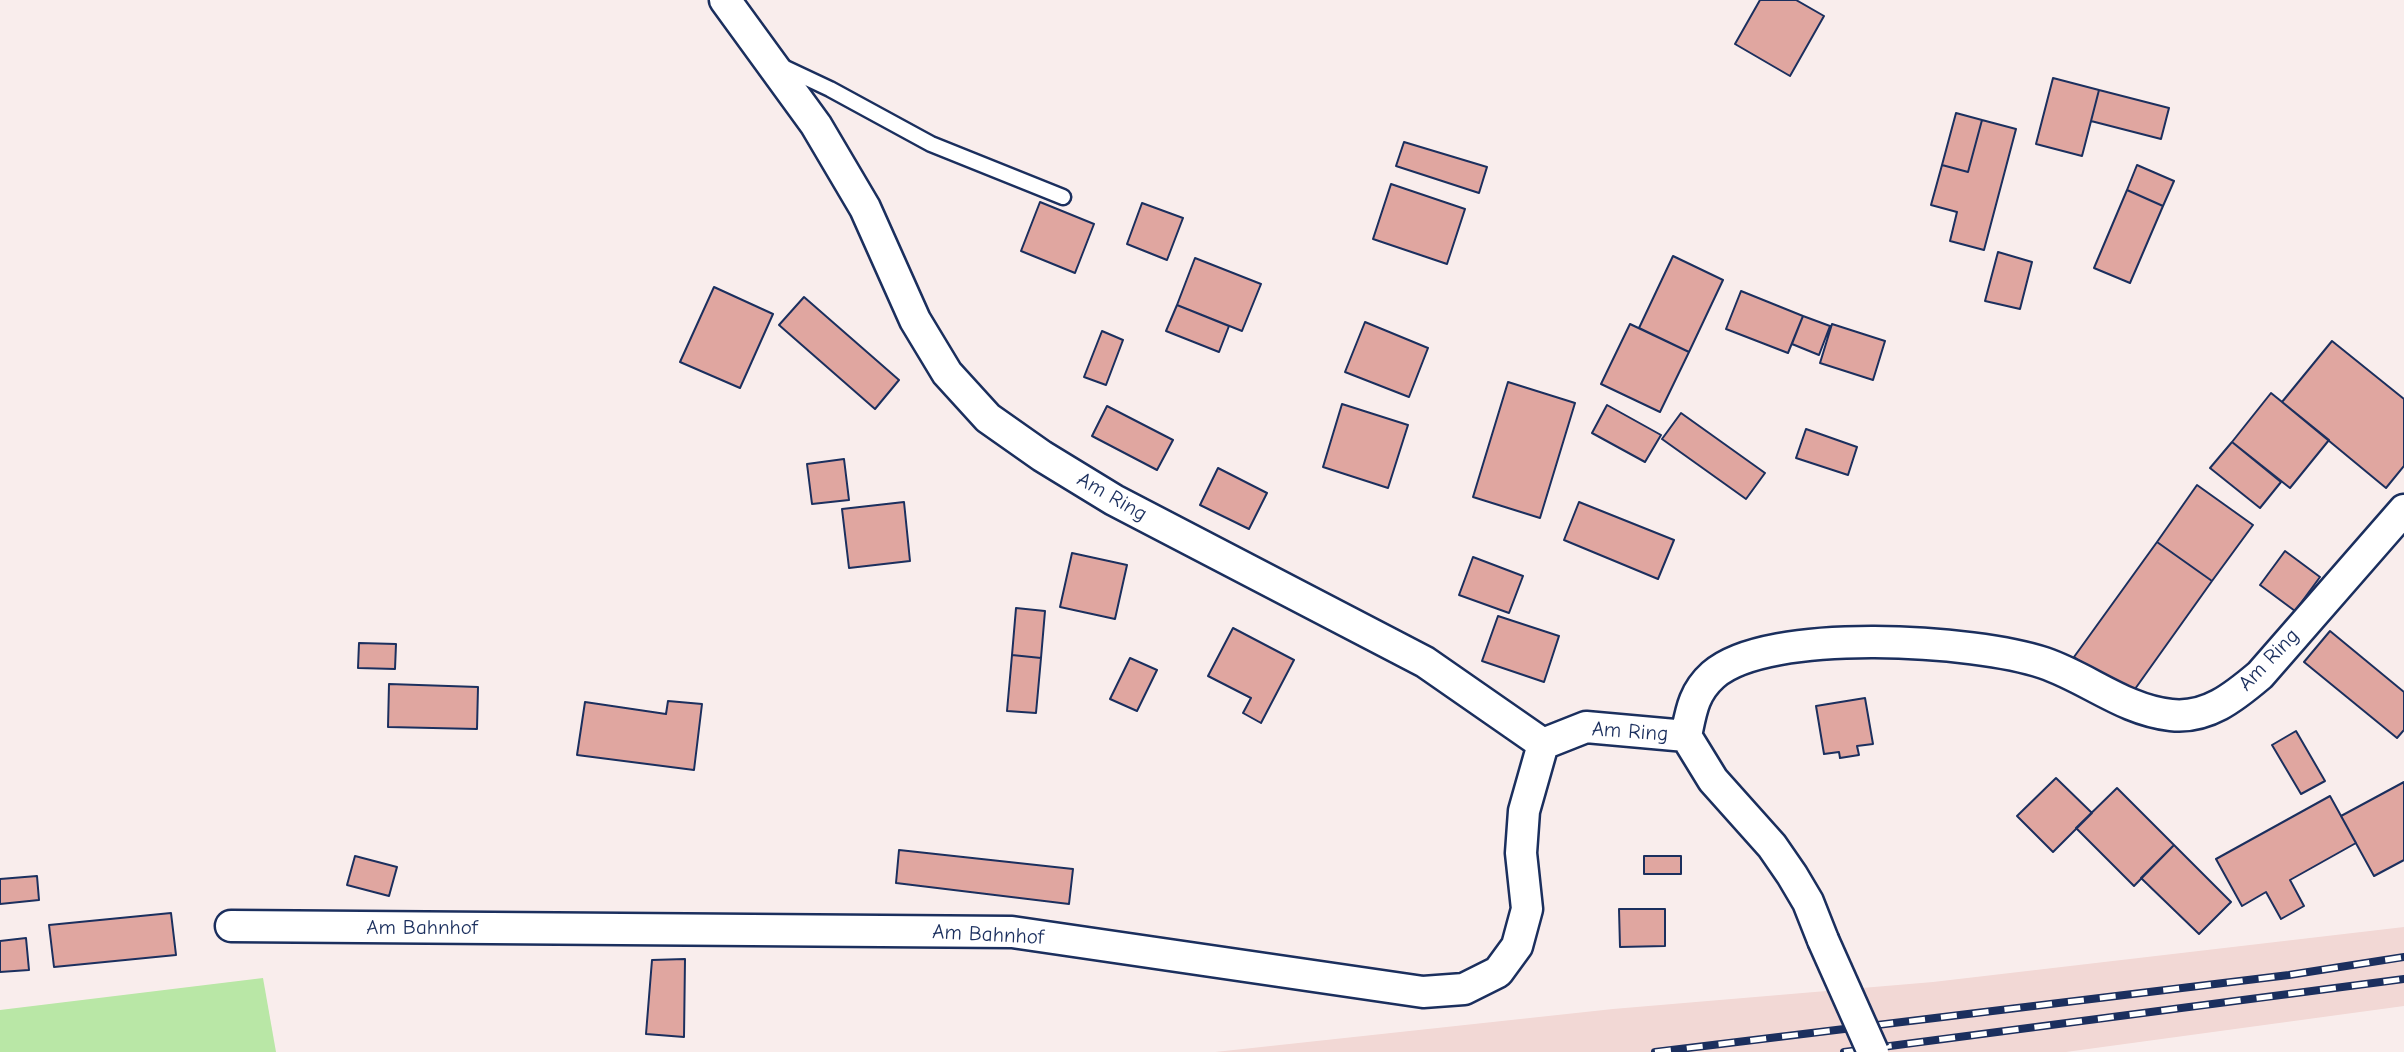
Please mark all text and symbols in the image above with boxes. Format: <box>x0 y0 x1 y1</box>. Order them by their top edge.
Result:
street label: Am Ring <box>1073 467 1151 527</box>
street label: Am Ring <box>2233 624 2305 696</box>
street label: Am Ring <box>1591 717 1669 747</box>
street label: Am Bahnhof <box>366 915 478 941</box>
street label: Am Bahnhof <box>932 920 1044 950</box>

